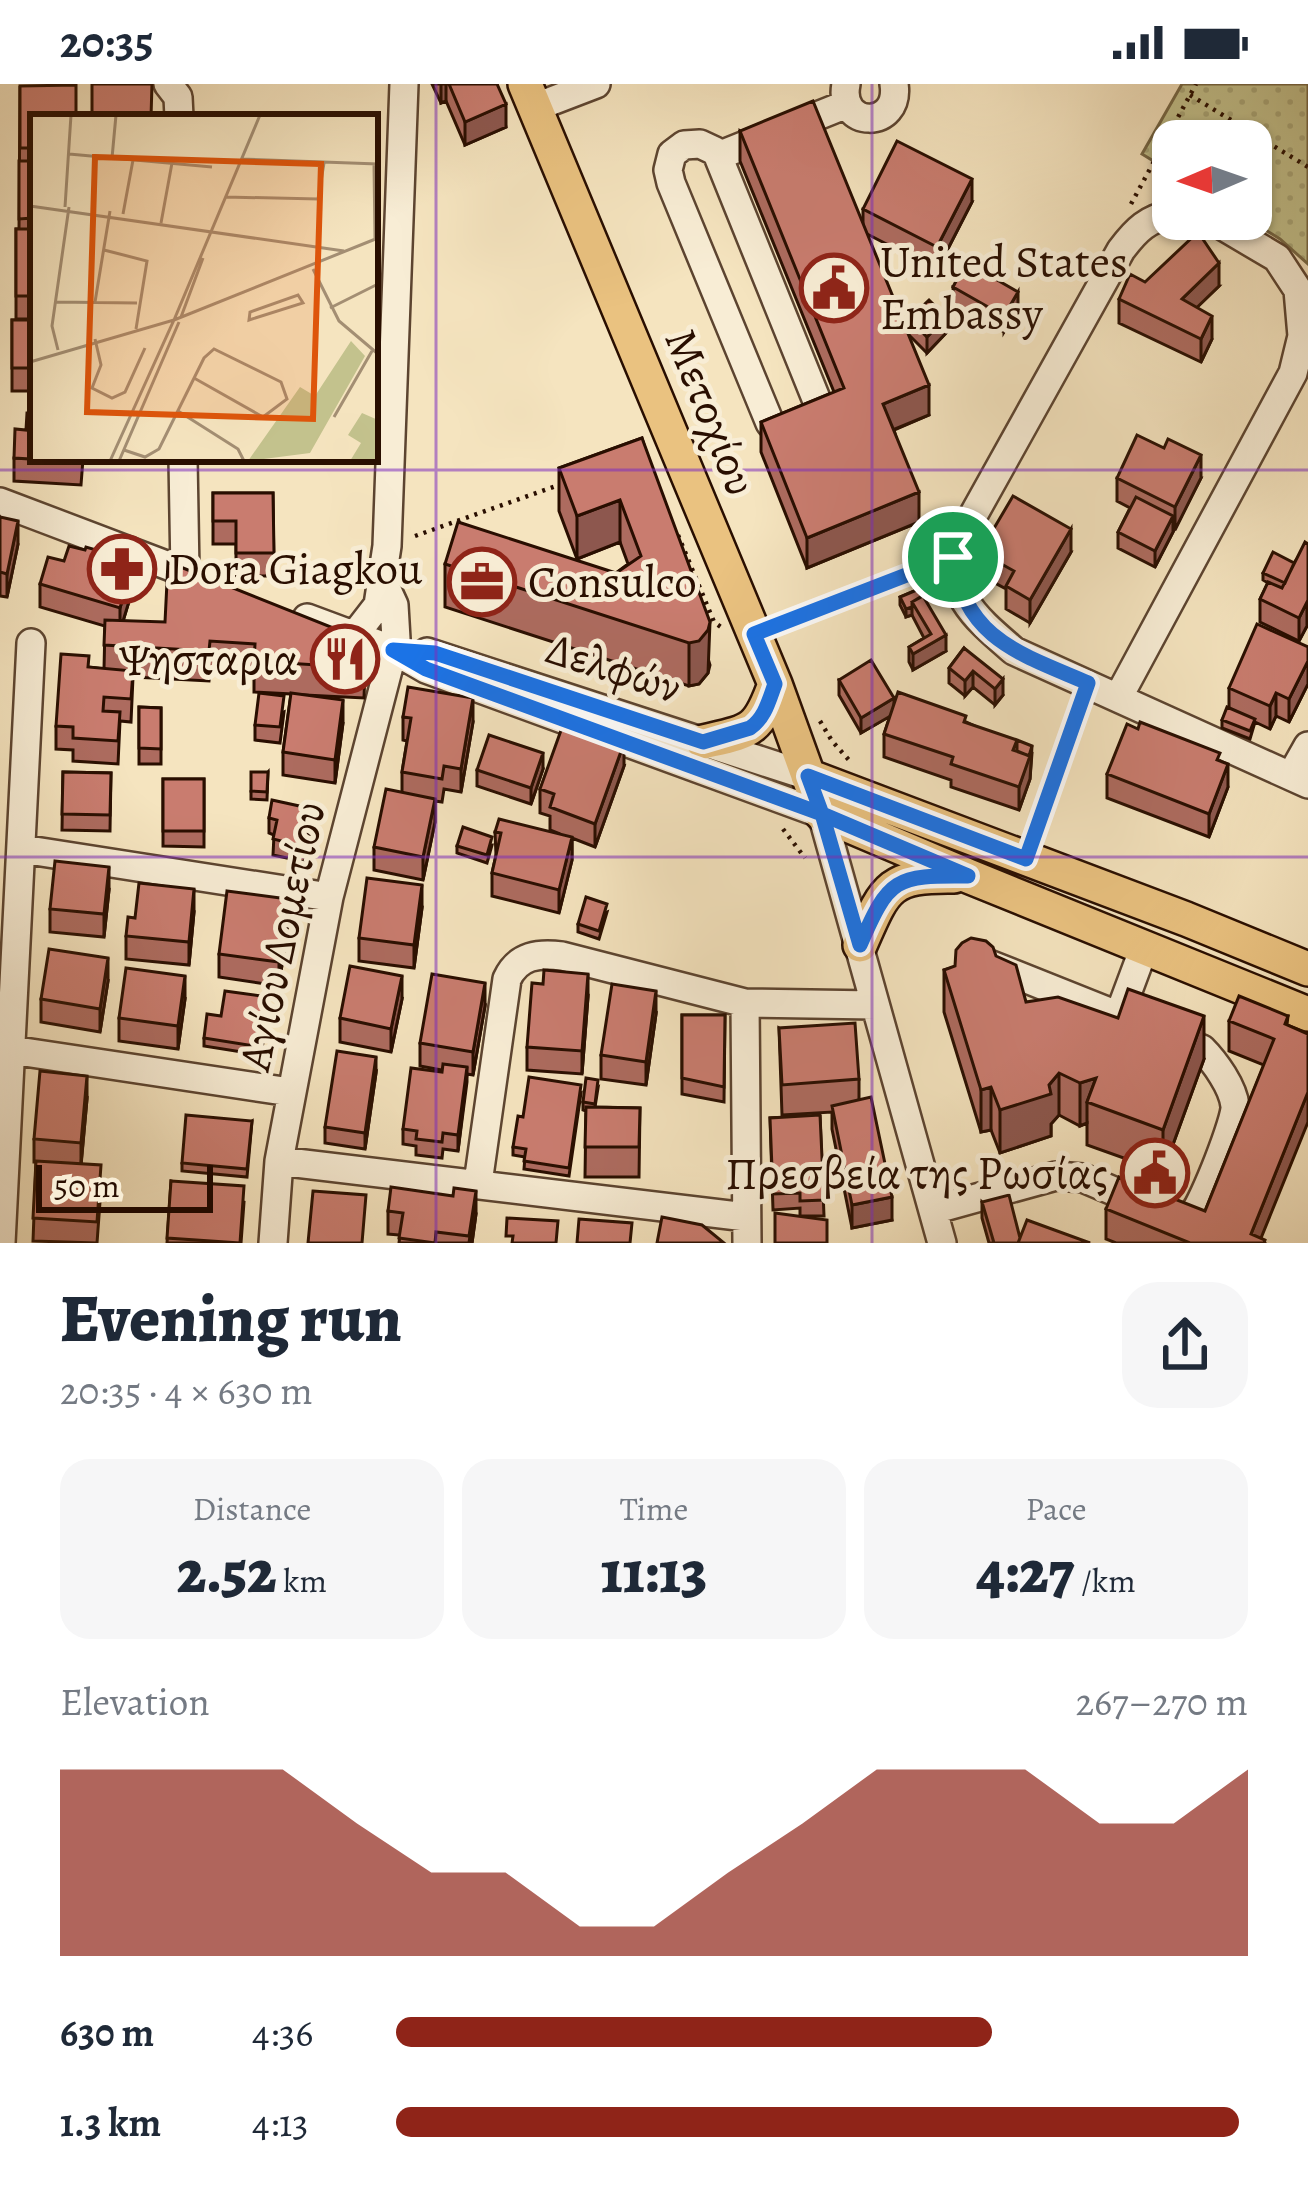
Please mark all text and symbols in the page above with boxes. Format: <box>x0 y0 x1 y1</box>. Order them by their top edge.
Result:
text: 20:35 <box>60 11 154 73</box>
inset map <box>30 114 378 462</box>
north arrow <box>1152 120 1272 240</box>
map controls <box>1152 120 1272 240</box>
place label: United States Embassy <box>880 231 1128 345</box>
public building icon: United States Embassy <box>799 253 869 323</box>
street label: Μετοχίου <box>650 319 772 505</box>
pin <box>902 506 1004 608</box>
icon: arrive <box>920 524 986 590</box>
pharmacy icon: Dora Giagkou <box>87 534 157 604</box>
place label: Dora Giagkou <box>168 538 423 600</box>
office icon: Consulco <box>447 547 517 617</box>
place label: Consulco <box>528 551 697 613</box>
street label: Δελφών <box>539 617 689 719</box>
restaurant icon: Ψησταρια <box>310 624 380 694</box>
place label: Ψησταρια <box>119 628 298 690</box>
street label: Αγίου Δομετίου <box>223 796 341 1077</box>
public building icon: Πρεσβεία της Ρωσίας <box>1120 1138 1190 1208</box>
place label: Πρεσβεία της Ρωσίας <box>725 1142 1108 1204</box>
scale bar <box>36 1159 213 1212</box>
text: 50 m <box>54 1163 120 1208</box>
text: Evening run <box>60 1274 402 1364</box>
button: share <box>1122 1282 1248 1408</box>
text: 20:35 · 4 × 630 m <box>60 1364 313 1417</box>
text: Distance <box>193 1486 311 1531</box>
text: Time <box>620 1486 688 1531</box>
text: Pace <box>1025 1486 1087 1531</box>
text: 2.52 <box>177 1531 277 1613</box>
text: 11:13 <box>601 1531 707 1613</box>
text: 4:27 <box>976 1531 1074 1613</box>
text: km <box>277 1558 327 1603</box>
text: /km <box>1074 1558 1136 1603</box>
text: Elevation <box>60 1675 210 1728</box>
text: 267–270 m <box>1076 1675 1248 1728</box>
text: 630 m <box>60 2006 154 2059</box>
text: 4:36 <box>252 2006 313 2059</box>
text: 1.3 km <box>60 2096 161 2149</box>
text: 4:13 <box>252 2096 309 2149</box>

